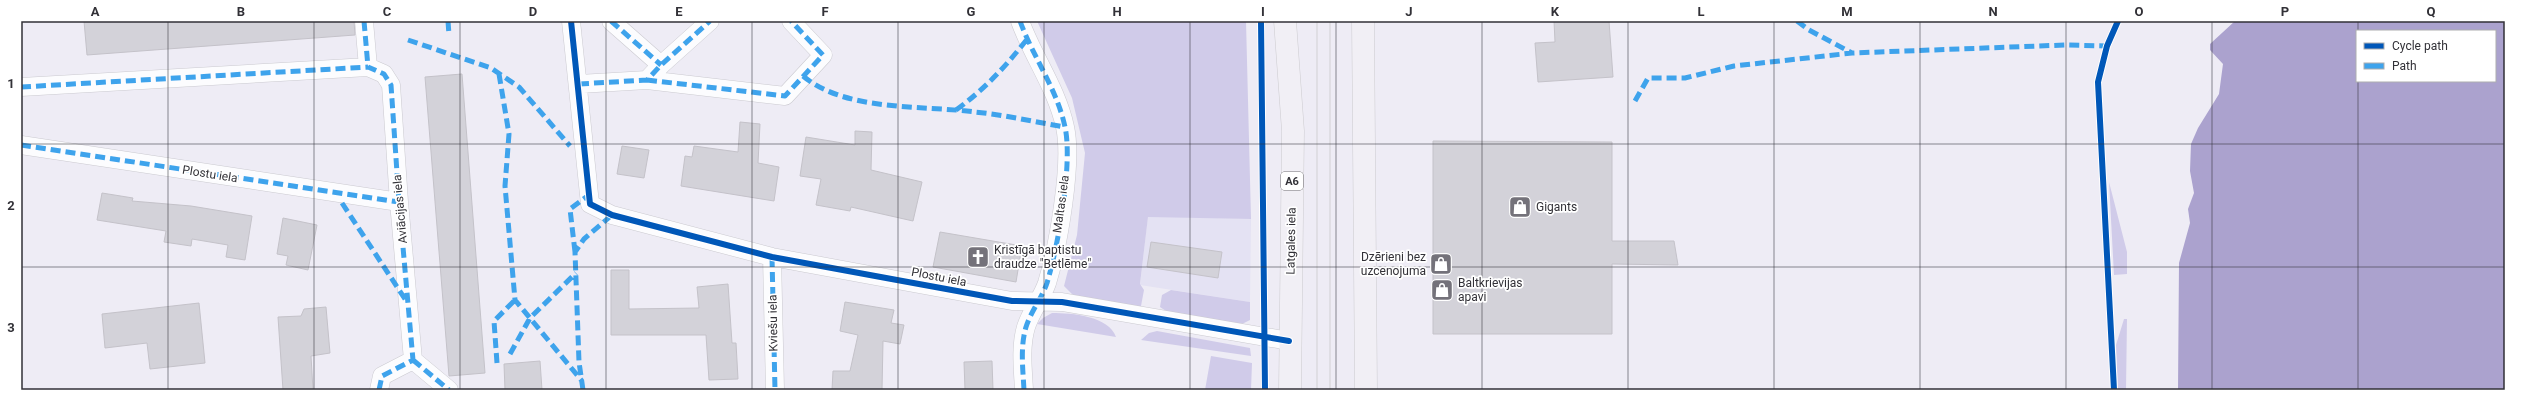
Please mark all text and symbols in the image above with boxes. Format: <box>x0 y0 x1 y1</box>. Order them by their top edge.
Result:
text: A <box>91 4 100 19</box>
text: B <box>237 4 245 19</box>
text: C <box>383 4 392 19</box>
text: D <box>529 4 537 19</box>
text: E <box>675 4 683 19</box>
text: F <box>821 4 829 19</box>
text: G <box>967 4 976 19</box>
text: H <box>1112 4 1122 19</box>
text: I <box>1261 4 1265 19</box>
text: J <box>1405 4 1413 19</box>
text: K <box>1551 4 1560 19</box>
text: L <box>1697 4 1705 19</box>
text: M <box>1841 4 1853 19</box>
text: N <box>1988 4 1998 19</box>
text: O <box>2135 4 2144 19</box>
text: P <box>2281 4 2289 19</box>
text: Q <box>2427 4 2436 19</box>
legend <box>2356 30 2496 82</box>
text: Cycle path <box>2392 39 2448 53</box>
text: Path <box>2392 59 2417 73</box>
text: 1 <box>7 76 15 91</box>
street label: Plostu iela <box>181 163 239 185</box>
road number: A6 <box>1281 172 1303 190</box>
street label: Aviācijas iela <box>390 174 410 244</box>
street label: Maltas iela <box>1050 174 1072 234</box>
shop icon: Gigants <box>1507 194 1533 220</box>
text: 2 <box>7 198 15 213</box>
place label: Gigants <box>1536 200 1577 214</box>
street label: Latgales iela <box>1283 207 1299 275</box>
place label: Kristīgā baptistu draudze "Betlēme" <box>994 243 1091 271</box>
church icon: Kristīgā baptistu draudze "Betlēme" <box>965 244 991 270</box>
place label: Dzērieni bez uzcenojuma <box>1361 250 1426 278</box>
shop icon: Dzērieni bez uzcenojuma <box>1428 251 1454 277</box>
street label: Plostu iela <box>910 265 968 289</box>
place label: Baltkrievijas apavi <box>1458 276 1523 304</box>
shop icon: Baltkrievijas apavi <box>1429 277 1455 303</box>
street label: Kviešu iela <box>766 294 780 352</box>
text: 3 <box>7 320 15 335</box>

